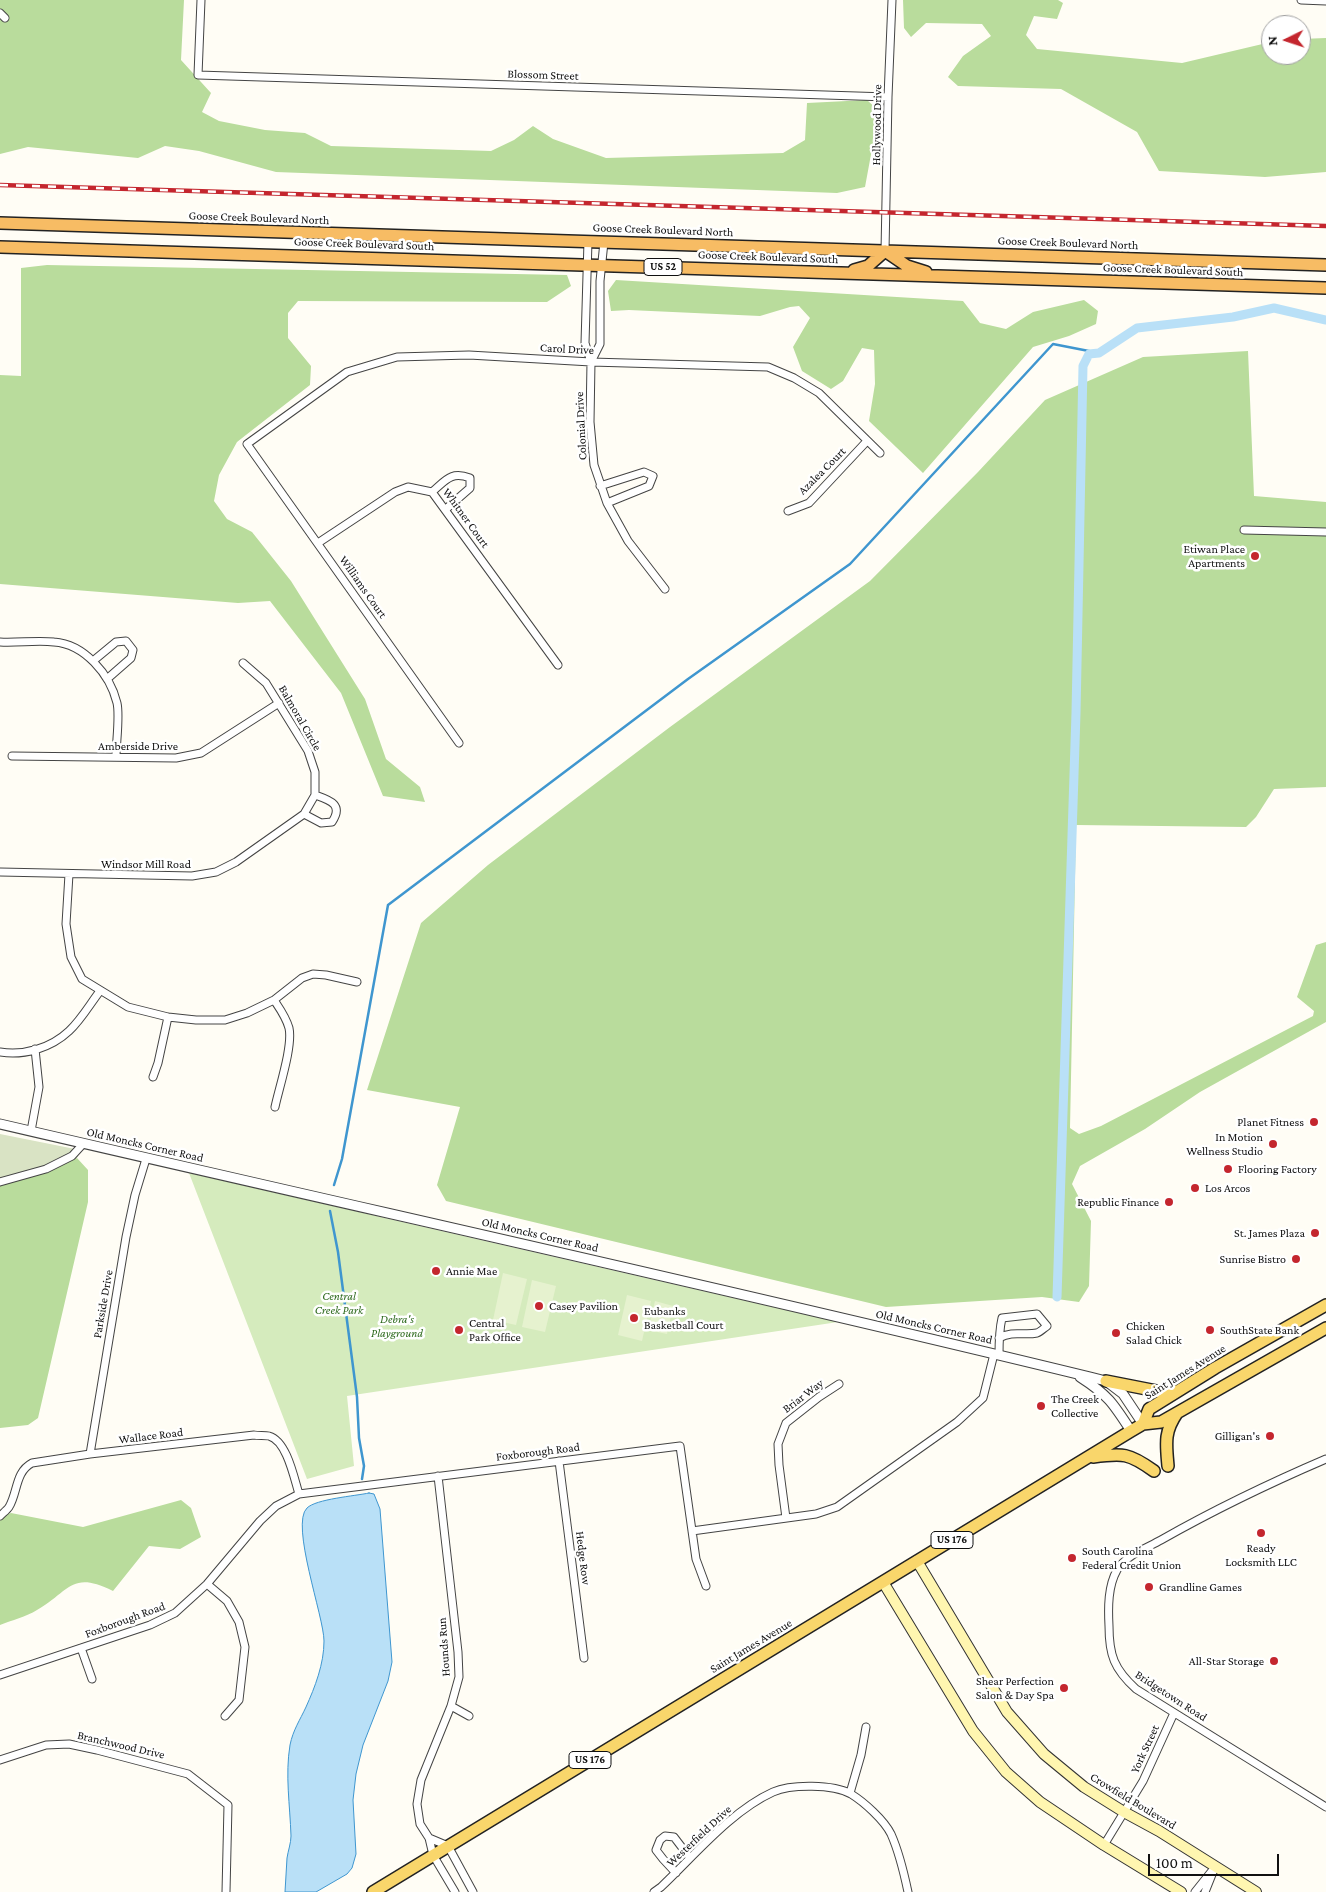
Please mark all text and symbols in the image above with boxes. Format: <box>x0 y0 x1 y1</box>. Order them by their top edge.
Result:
north arrow <box>1261 15 1311 65</box>
text: N <box>1264 36 1280 46</box>
street label: Blossom Street <box>507 67 579 83</box>
street label: Hollywood Drive <box>869 84 885 166</box>
street label: Goose Creek Boulevard North <box>188 208 330 228</box>
street label: Goose Creek Boulevard North <box>592 220 734 240</box>
street label: Goose Creek Boulevard North <box>997 233 1139 253</box>
street label: Goose Creek Boulevard South <box>294 234 434 254</box>
street label: Goose Creek Boulevard South <box>698 247 838 267</box>
road number: US 52 <box>644 258 682 276</box>
street label: Goose Creek Boulevard South <box>1103 260 1243 280</box>
street label: Carol Drive <box>540 340 594 358</box>
street label: Colonial Drive <box>572 391 590 461</box>
street label: Azalea Court <box>795 444 849 498</box>
street label: Whitner Court <box>439 485 493 551</box>
place label: Etiwan Place Apartments <box>1184 542 1245 570</box>
marker: Etiwan Place Apartments <box>1249 550 1261 562</box>
street label: Williams Court <box>336 553 390 621</box>
street label: Balmoral Circle <box>275 683 325 753</box>
street label: Amberside Drive <box>98 739 178 753</box>
street label: Windsor Mill Road <box>101 857 191 871</box>
place label: Planet Fitness <box>1237 1115 1304 1129</box>
marker: Planet Fitness <box>1308 1116 1320 1128</box>
street label: Old Moncks Corner Road <box>85 1125 205 1165</box>
place label: In Motion Wellness Studio <box>1186 1130 1263 1158</box>
marker: In Motion Wellness Studio <box>1267 1138 1279 1150</box>
place label: Flooring Factory <box>1238 1162 1317 1176</box>
marker: Flooring Factory <box>1222 1163 1234 1175</box>
place label: Los Arcos <box>1205 1181 1250 1195</box>
marker: Los Arcos <box>1189 1182 1201 1194</box>
place label: Republic Finance <box>1077 1195 1159 1209</box>
marker: Republic Finance <box>1163 1196 1175 1208</box>
street label: Old Moncks Corner Road <box>480 1215 600 1255</box>
place label: St. James Plaza <box>1234 1226 1305 1240</box>
marker: St. James Plaza <box>1309 1227 1321 1239</box>
place label: Sunrise Bistro <box>1220 1252 1286 1266</box>
marker: Sunrise Bistro <box>1290 1253 1302 1265</box>
place label: Annie Mae <box>446 1264 497 1278</box>
marker: Annie Mae <box>430 1265 442 1277</box>
street label: Parkside Drive <box>90 1269 116 1339</box>
park label: Central Creek Park <box>315 1289 363 1317</box>
place label: Casey Pavilion <box>549 1299 618 1313</box>
marker: Casey Pavilion <box>533 1300 545 1312</box>
place label: Eubanks Basketball Court <box>644 1304 724 1332</box>
street label: Old Moncks Corner Road <box>874 1307 994 1347</box>
park label: Debra's Playground <box>371 1312 423 1340</box>
marker: Eubanks Basketball Court <box>628 1312 640 1324</box>
place label: Central Park Office <box>469 1316 521 1344</box>
place label: Chicken Salad Chick <box>1126 1319 1182 1347</box>
place label: SouthState Bank <box>1220 1323 1299 1337</box>
marker: Central Park Office <box>453 1324 465 1336</box>
marker: SouthState Bank <box>1204 1324 1216 1336</box>
marker: Chicken Salad Chick <box>1110 1327 1122 1339</box>
street label: Saint James Avenue <box>1142 1341 1228 1403</box>
street label: Briar Way <box>780 1376 826 1416</box>
place label: The Creek Collective <box>1051 1392 1099 1420</box>
marker: The Creek Collective <box>1035 1400 1047 1412</box>
street label: Wallace Road <box>118 1425 184 1447</box>
place label: Gilligan's <box>1215 1429 1260 1443</box>
marker: Gilligan's <box>1264 1430 1276 1442</box>
street label: Foxborough Road <box>495 1440 581 1464</box>
marker: Ready Locksmith LLC <box>1255 1527 1267 1539</box>
street label: Hedge Row <box>573 1530 593 1586</box>
road number: US 176 <box>931 1532 973 1548</box>
place label: Ready Locksmith LLC <box>1225 1541 1297 1569</box>
place label: South Carolina Federal Credit Union <box>1082 1544 1181 1572</box>
marker: South Carolina Federal Credit Union <box>1066 1552 1078 1564</box>
place label: Grandline Games <box>1159 1580 1242 1594</box>
marker: Grandline Games <box>1143 1581 1155 1593</box>
street label: Foxborough Road <box>83 1599 167 1641</box>
street label: Saint James Avenue <box>707 1616 795 1676</box>
street label: Hounds Run <box>435 1617 453 1677</box>
place label: All-Star Storage <box>1189 1654 1264 1668</box>
marker: All-Star Storage <box>1268 1655 1280 1667</box>
street label: Bridgetown Road <box>1132 1667 1210 1725</box>
place label: Shear Perfection Salon & Day Spa <box>976 1674 1054 1702</box>
marker: Shear Perfection Salon & Day Spa <box>1058 1682 1070 1694</box>
street label: York Street <box>1128 1723 1162 1775</box>
street label: Branchwood Drive <box>76 1728 166 1762</box>
road number: US 176 <box>569 1752 611 1768</box>
street label: Crowfield Boulevard <box>1087 1770 1179 1832</box>
street label: Westerfield Drive <box>664 1802 734 1870</box>
scale bar <box>1151 1844 1282 1876</box>
text: 100 m <box>1156 1855 1193 1871</box>

